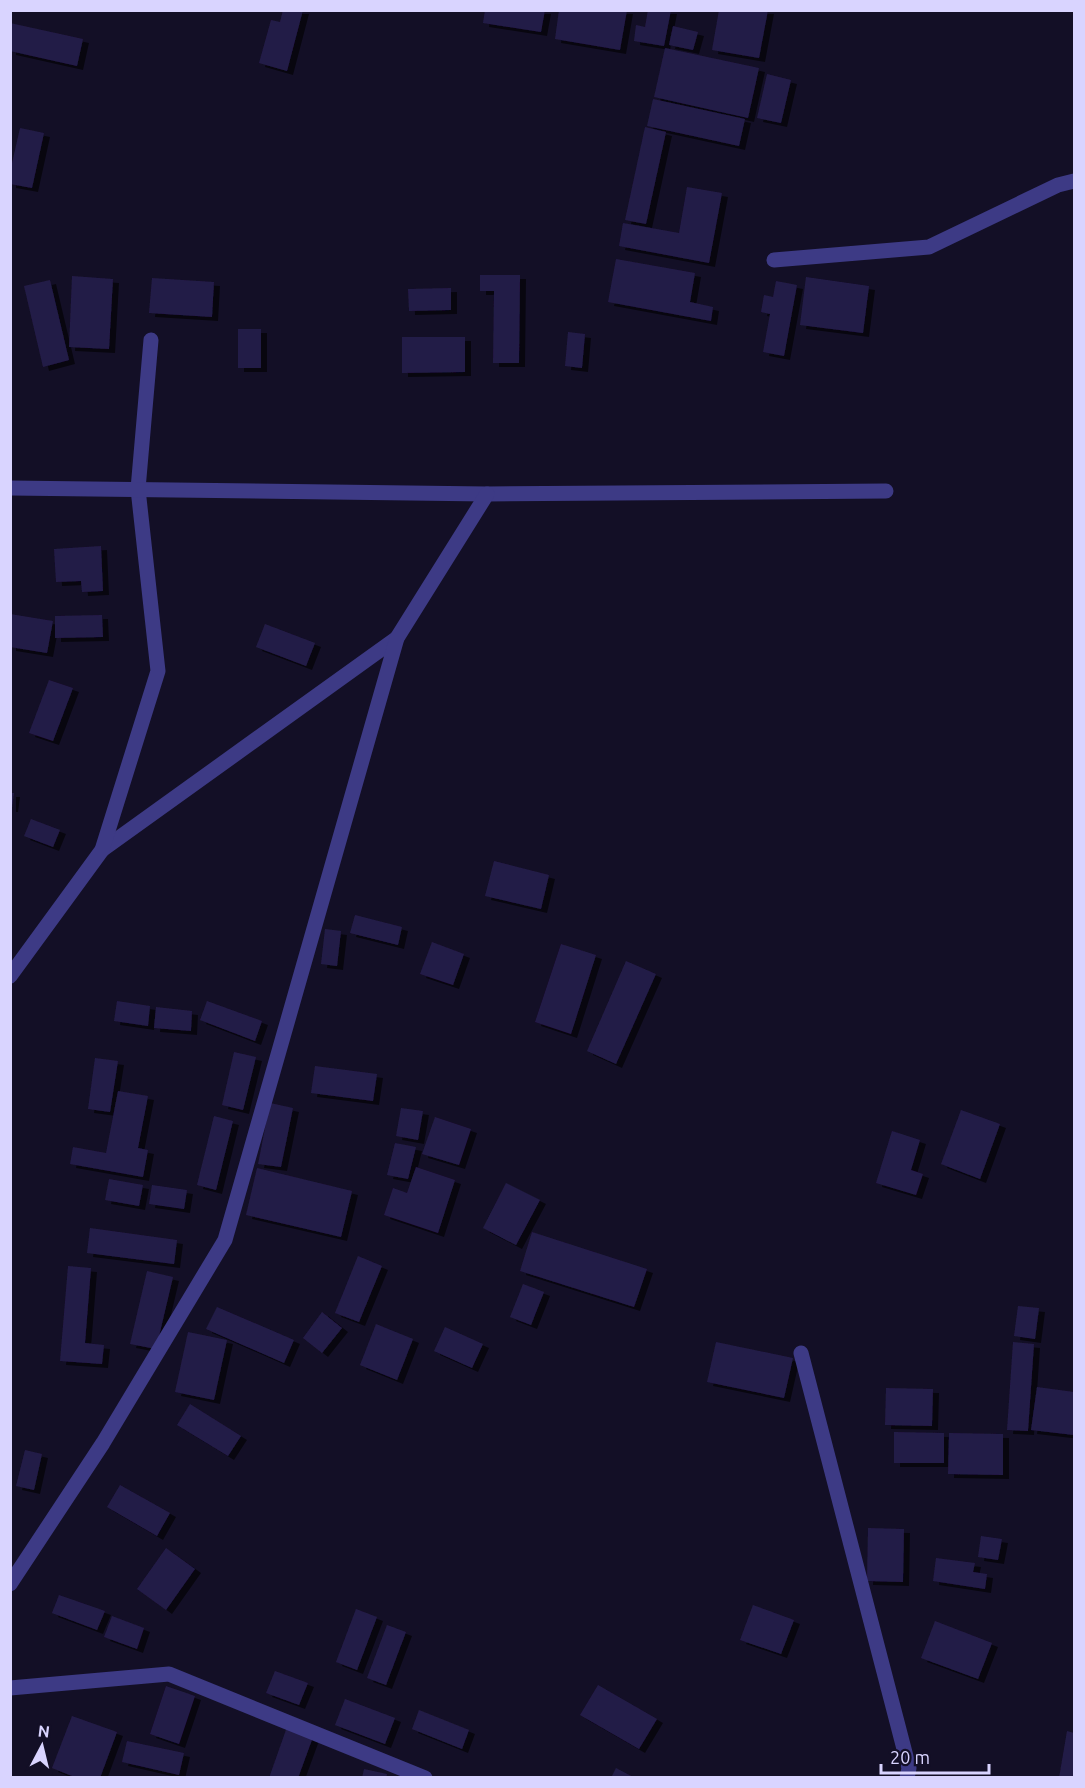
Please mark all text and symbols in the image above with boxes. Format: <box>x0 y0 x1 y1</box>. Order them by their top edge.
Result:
north arrow <box>12 1716 72 1776</box>
text: N <box>37 1721 51 1741</box>
scale bar <box>881 1737 989 1775</box>
text: 20 m <box>890 1747 930 1767</box>

